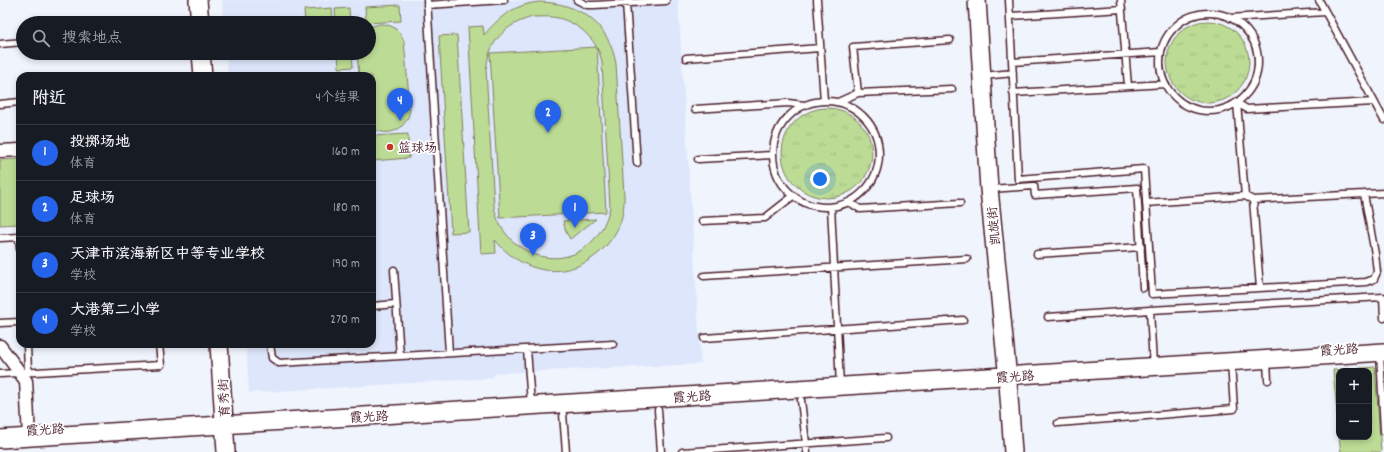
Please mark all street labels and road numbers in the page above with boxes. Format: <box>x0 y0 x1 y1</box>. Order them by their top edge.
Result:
street label: 凯旋街 <box>984 205 1007 246</box>
street label: 霞光路 <box>1319 341 1359 362</box>
street label: 霞光路 <box>995 368 1035 389</box>
street label: 育秀街 <box>215 378 236 418</box>
street label: 霞光路 <box>672 388 712 409</box>
street label: 霞光路 <box>349 408 389 429</box>
street label: 霞光路 <box>25 421 65 442</box>

